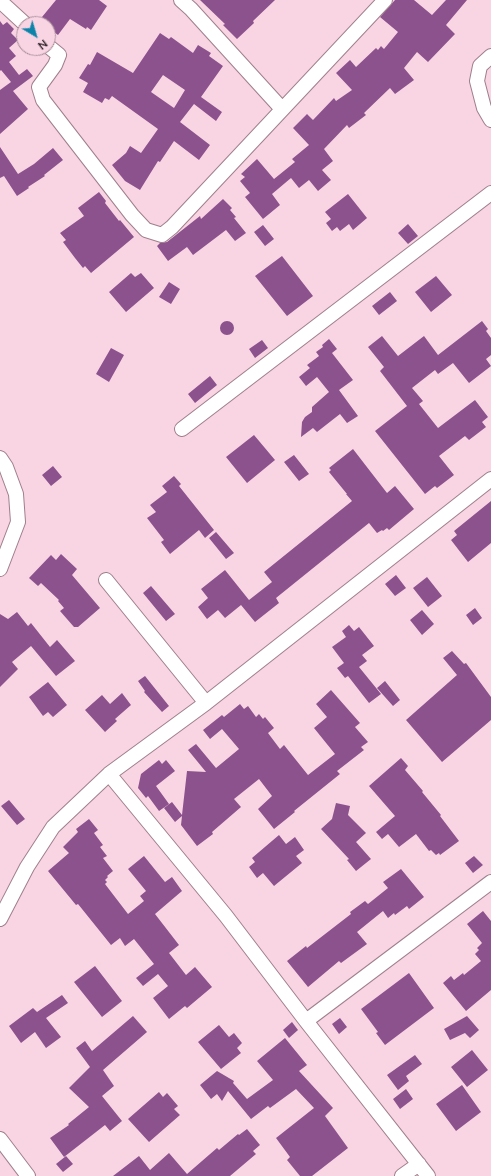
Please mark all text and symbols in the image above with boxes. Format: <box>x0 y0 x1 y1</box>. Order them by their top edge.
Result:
north arrow <box>16 16 56 56</box>
text: N <box>36 37 50 53</box>

